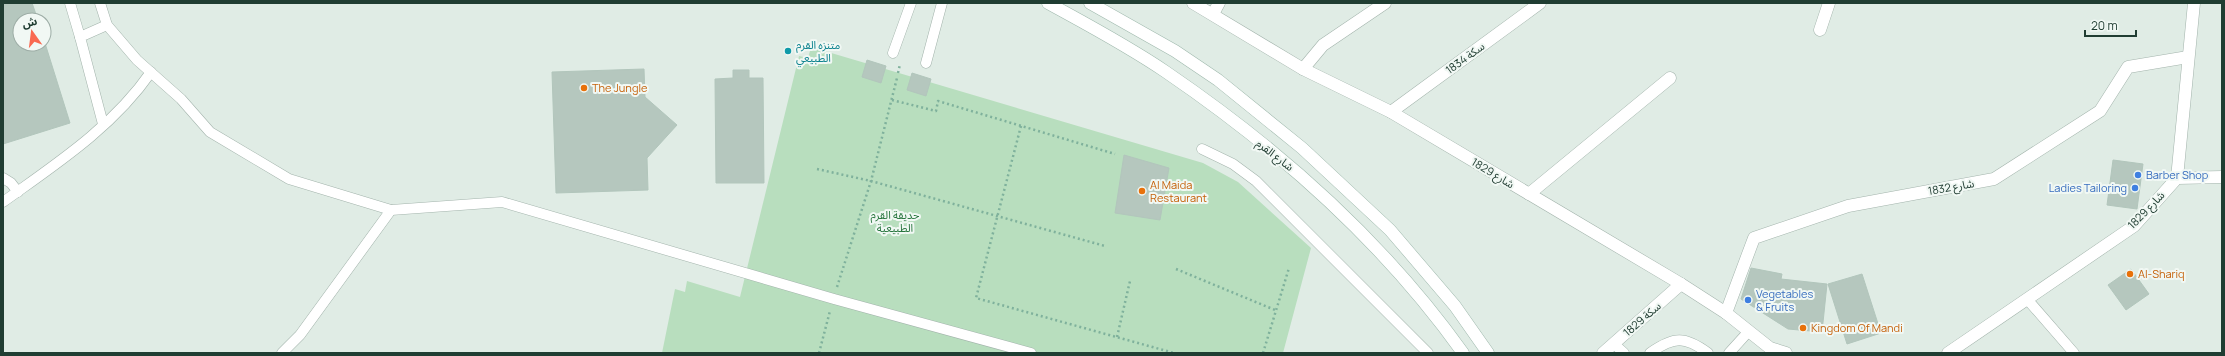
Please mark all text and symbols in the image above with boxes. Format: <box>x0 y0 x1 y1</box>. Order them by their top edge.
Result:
north arrow <box>12 12 52 52</box>
scale bar <box>2085 12 2136 38</box>
text: ش <box>20 13 39 31</box>
text: 20 m <box>2091 17 2118 34</box>
place label: متنزه القرم الطبيعي <box>796 37 841 68</box>
street label: سكة 1834 <box>1442 38 1488 77</box>
marker: متنزه القرم الطبيعي <box>783 46 793 56</box>
place label: The Jungle <box>592 80 648 95</box>
marker: The Jungle <box>579 83 589 93</box>
street label: شارع القرم <box>1253 135 1297 175</box>
street label: 1829 شارع <box>1469 154 1518 192</box>
place label: Barber Shop <box>2146 167 2209 182</box>
marker: Barber Shop <box>2133 170 2143 180</box>
street label: 1832 شارع <box>1927 175 1976 199</box>
place label: Al Maida Restaurant <box>1150 177 1207 205</box>
place label: Ladies Tailoring <box>2049 180 2127 195</box>
marker: Ladies Tailoring <box>2130 183 2140 193</box>
marker: Al Maida Restaurant <box>1137 186 1147 196</box>
street label: 1829 شارع <box>2124 187 2168 233</box>
park label: حديقة القرم الطبيعية <box>871 207 920 235</box>
place label: Al-Shariq <box>2138 266 2185 281</box>
marker: Al-Shariq <box>2125 269 2135 279</box>
place label: Vegetables & Fruits <box>1756 286 1813 314</box>
marker: Vegetables & Fruits <box>1743 295 1753 305</box>
street label: سكة 1829 <box>1620 298 1664 339</box>
place label: Kingdom Of Mandi <box>1811 320 1903 335</box>
marker: Kingdom Of Mandi <box>1798 323 1808 333</box>

